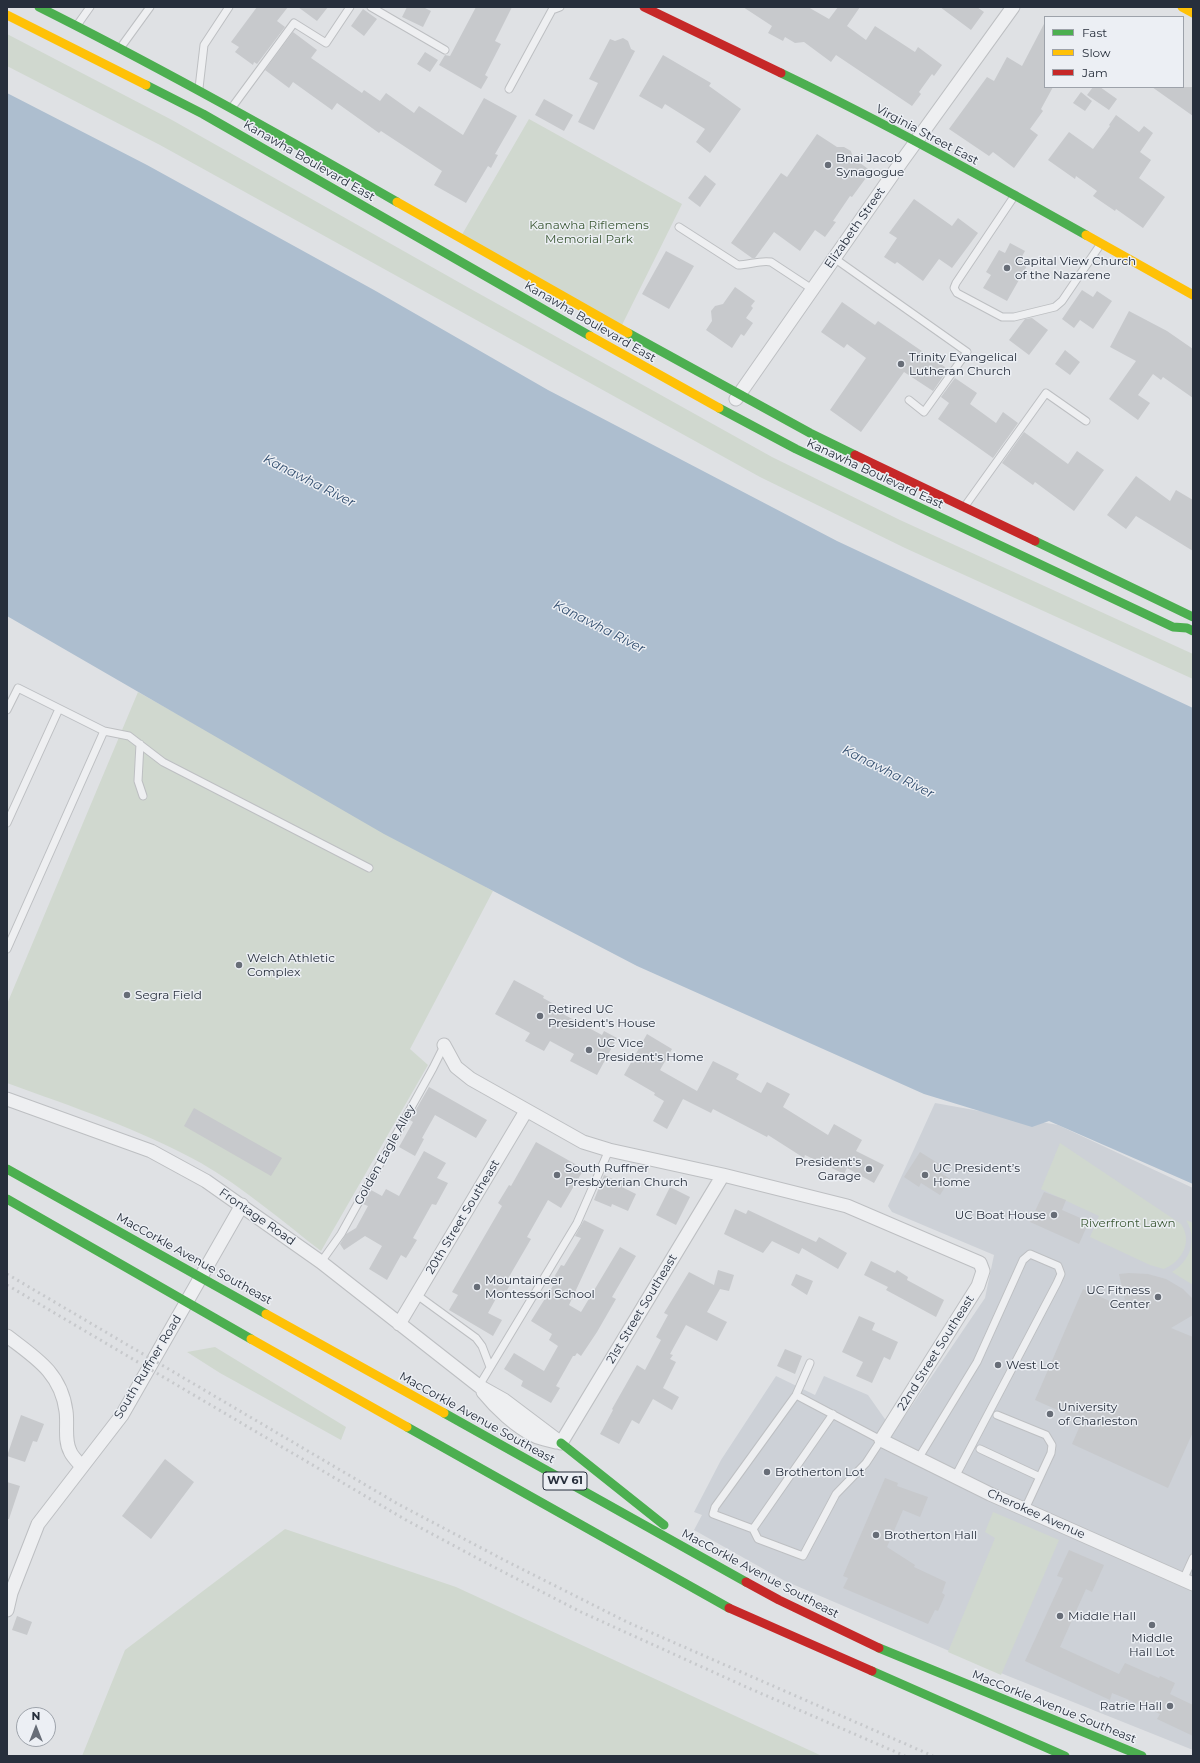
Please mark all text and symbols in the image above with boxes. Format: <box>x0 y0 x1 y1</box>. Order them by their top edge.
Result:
legend <box>1044 16 1184 88</box>
text: Fast <box>1082 25 1107 40</box>
text: Slow <box>1082 45 1111 60</box>
text: Jam <box>1082 65 1108 80</box>
street label: Virginia Street East <box>873 102 981 168</box>
street label: Kanawha Boulevard East <box>241 117 377 205</box>
place label: Bnai Jacob Synagogue <box>836 151 904 179</box>
marker: Bnai Jacob Synagogue <box>823 160 833 170</box>
street label: Elizabeth Street <box>822 185 888 271</box>
park label: Kanawha Riflemens Memorial Park <box>529 218 649 246</box>
place label: Capital View Church of the Nazarene <box>1015 254 1136 282</box>
marker: Capital View Church of the Nazarene <box>1002 263 1012 273</box>
street label: Kanawha Boulevard East <box>522 278 658 366</box>
place label: Trinity Evangelical Lutheran Church <box>909 350 1017 378</box>
marker: Trinity Evangelical Lutheran Church <box>896 359 906 369</box>
street label: Kanawha Boulevard East <box>804 436 946 512</box>
water label: Kanawha River <box>261 451 357 511</box>
water label: Kanawha River <box>551 597 647 657</box>
water label: Kanawha River <box>840 742 936 802</box>
place label: Welch Athletic Complex <box>247 951 335 979</box>
marker: Welch Athletic Complex <box>234 960 244 970</box>
place label: Segra Field <box>135 988 202 1002</box>
marker: Segra Field <box>122 990 132 1000</box>
place label: Retired UC President's House <box>548 1002 656 1030</box>
marker: Retired UC President's House <box>535 1011 545 1021</box>
place label: UC Vice President's Home <box>597 1036 703 1064</box>
marker: UC Vice President's Home <box>584 1045 594 1055</box>
street label: Golden Eagle Alley <box>351 1102 419 1208</box>
place label: President's Garage <box>795 1155 861 1183</box>
street label: 20th Street Southeast <box>423 1157 503 1277</box>
place label: South Ruffner Presbyterian Church <box>565 1161 688 1189</box>
place label: UC President’s Home <box>933 1161 1020 1189</box>
marker: President's Garage <box>864 1164 874 1174</box>
marker: South Ruffner Presbyterian Church <box>552 1170 562 1180</box>
marker: UC President’s Home <box>920 1170 930 1180</box>
street label: Frontage Road <box>216 1185 298 1249</box>
place label: UC Boat House <box>955 1208 1046 1222</box>
street label: MacCorkle Avenue Southeast <box>114 1210 274 1308</box>
marker: UC Boat House <box>1049 1210 1059 1220</box>
park label: Riverfront Lawn <box>1080 1216 1176 1230</box>
street label: 21st Street Southeast <box>604 1252 680 1366</box>
place label: Mountaineer Montessori School <box>485 1273 595 1301</box>
marker: Mountaineer Montessori School <box>472 1282 482 1292</box>
place label: UC Fitness Center <box>1086 1283 1150 1311</box>
marker: UC Fitness Center <box>1153 1292 1163 1302</box>
street label: 22nd Street Southeast <box>895 1293 977 1413</box>
street label: South Ruffner Road <box>111 1312 185 1422</box>
place label: West Lot <box>1006 1358 1059 1372</box>
marker: West Lot <box>993 1360 1003 1370</box>
street label: MacCorkle Avenue Southeast <box>397 1369 557 1467</box>
place label: University of Charleston <box>1058 1400 1138 1428</box>
marker: University of Charleston <box>1045 1409 1055 1419</box>
place label: Brotherton Lot <box>775 1465 864 1479</box>
marker: Brotherton Lot <box>762 1467 772 1477</box>
road number: WV 61 <box>543 1472 587 1490</box>
street label: Cherokee Avenue <box>985 1486 1087 1542</box>
street label: MacCorkle Avenue Southeast <box>679 1526 841 1622</box>
place label: Brotherton Hall <box>884 1528 977 1542</box>
marker: Brotherton Hall <box>871 1530 881 1540</box>
place label: Middle Hall <box>1068 1609 1136 1623</box>
marker: Middle Hall <box>1055 1611 1065 1621</box>
marker: Middle Hall Lot <box>1147 1620 1157 1630</box>
place label: Middle Hall Lot <box>1129 1631 1175 1659</box>
street label: MacCorkle Avenue Southeast <box>970 1667 1138 1747</box>
place label: Ratrie Hall <box>1100 1699 1162 1713</box>
marker: Ratrie Hall <box>1165 1701 1175 1711</box>
north arrow <box>16 1707 56 1747</box>
text: N <box>32 1709 40 1723</box>

